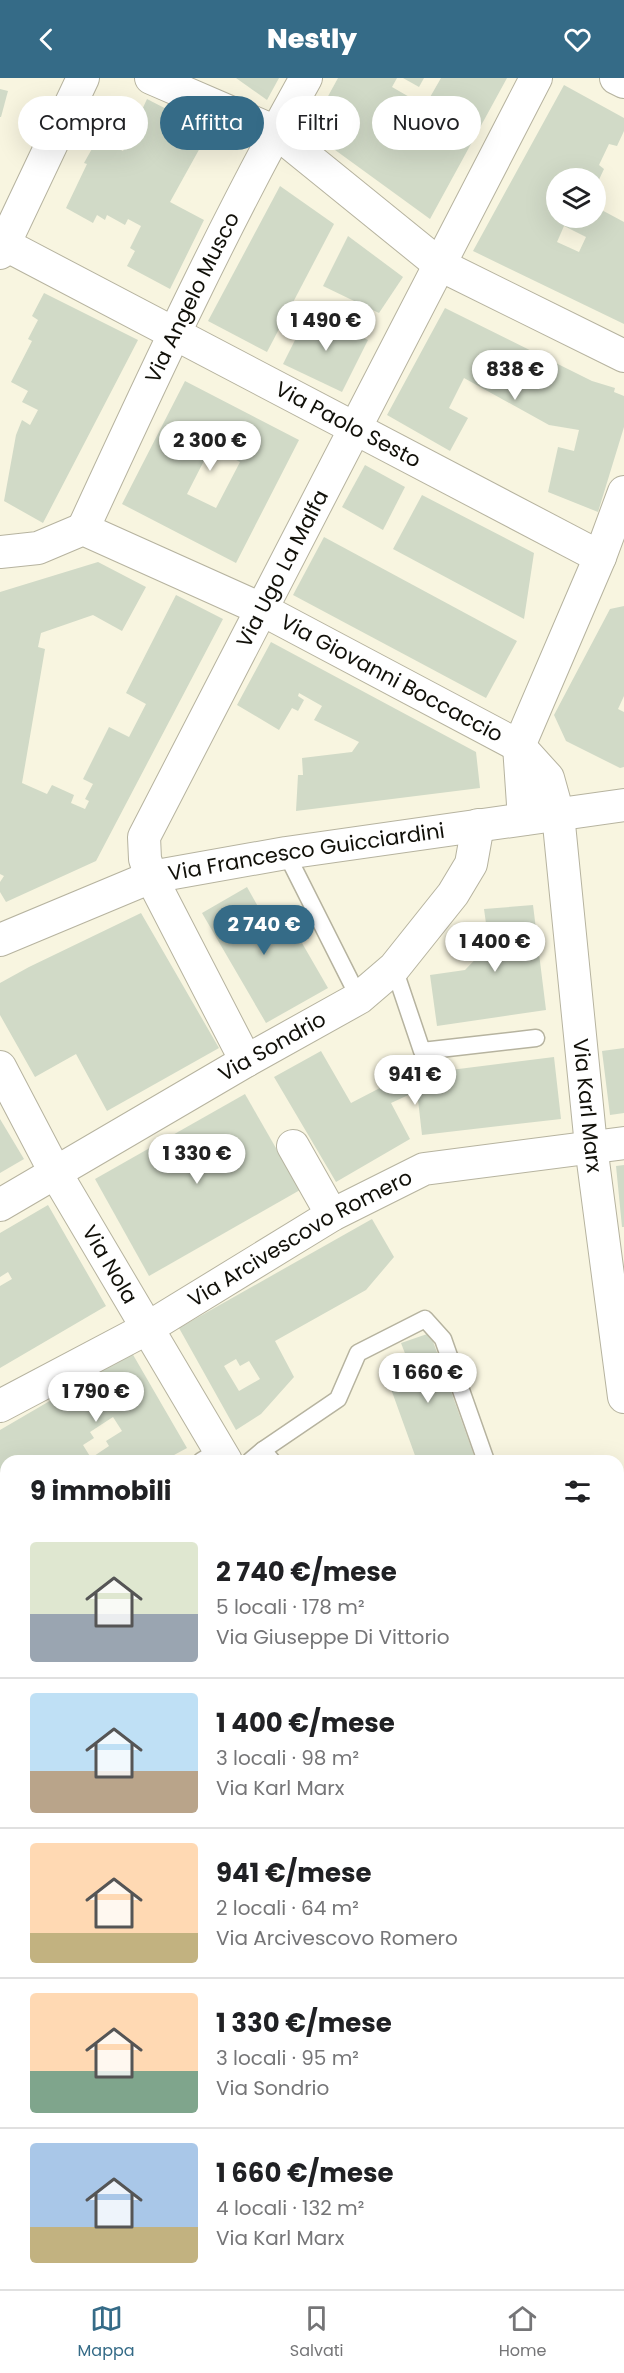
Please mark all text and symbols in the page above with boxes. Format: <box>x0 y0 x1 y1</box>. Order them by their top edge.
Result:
text: Nestly <box>267 20 357 57</box>
icon: back <box>30 23 63 56</box>
icon: heart <box>561 23 594 56</box>
chip: Compra <box>18 96 148 150</box>
chip: Affitta <box>160 96 264 150</box>
chip: Filtri <box>276 96 360 150</box>
chip: Nuovo <box>372 96 481 150</box>
map controls <box>546 168 606 228</box>
button: layers <box>546 168 606 228</box>
street label: Via Angelo Musco <box>138 207 246 388</box>
pin: 1 490 € <box>271 301 381 352</box>
text: 1 490 € <box>291 306 361 334</box>
pin: 838 € <box>473 350 557 401</box>
text: 838 € <box>486 355 544 383</box>
street label: Via Paolo Sesto <box>270 374 426 474</box>
pin: 2 300 € <box>155 421 265 472</box>
text: 2 300 € <box>173 426 247 454</box>
street label: Via Ugo La Malfa <box>229 485 335 653</box>
street label: Via Giovanni Boccaccio <box>275 607 508 749</box>
street label: Via Francesco Guicciardini <box>166 816 446 888</box>
pin: 2 740 € <box>209 905 319 956</box>
text: 2 740 € <box>227 910 301 938</box>
pin: 1 400 € <box>440 922 550 973</box>
text: 1 400 € <box>459 927 531 955</box>
street label: Via Sondrio <box>213 1004 331 1088</box>
street label: Via Karl Marx <box>566 1037 609 1174</box>
pin: 941 € <box>373 1055 457 1106</box>
text: 941 € <box>388 1060 442 1088</box>
pin: 1 330 € <box>142 1134 252 1185</box>
text: 1 330 € <box>162 1139 232 1167</box>
street label: Via Arcivescovo Romero <box>182 1162 417 1314</box>
street label: Via Nola <box>76 1220 145 1309</box>
pin: 1 660 € <box>373 1353 483 1404</box>
text: 1 660 € <box>393 1358 463 1386</box>
pin: 1 790 € <box>41 1372 151 1423</box>
text: 1 790 € <box>62 1377 130 1405</box>
text: 9 immobili <box>30 1473 171 1509</box>
icon: filters <box>561 1475 594 1508</box>
text: 2 740 €/mese <box>216 1554 397 1590</box>
icon: home <box>78 1566 150 1638</box>
text: 5 locali · 178 m² <box>216 1593 365 1621</box>
text: Via Giuseppe Di Vittorio <box>216 1623 450 1651</box>
text: 1 400 €/mese <box>216 1705 395 1741</box>
icon: home <box>78 1717 150 1789</box>
text: 3 locali · 98 m² <box>216 1744 359 1772</box>
text: Via Karl Marx <box>216 1774 344 1802</box>
text: 941 €/mese <box>216 1855 371 1891</box>
icon: home <box>78 1867 150 1939</box>
text: 2 locali · 64 m² <box>216 1894 359 1922</box>
text: Via Arcivescovo Romero <box>216 1924 458 1952</box>
text: 1 330 €/mese <box>216 2005 392 2041</box>
icon: home <box>78 2017 150 2089</box>
text: 3 locali · 95 m² <box>216 2044 359 2072</box>
text: Via Sondrio <box>216 2074 329 2102</box>
text: 1 660 €/mese <box>216 2155 393 2191</box>
icon: home <box>78 2167 150 2239</box>
text: 4 locali · 132 m² <box>216 2194 364 2222</box>
text: Via Karl Marx <box>216 2224 344 2252</box>
tab: Mappa <box>78 2302 135 2363</box>
tab: Salvati <box>290 2302 344 2363</box>
tab: Home <box>499 2302 546 2363</box>

